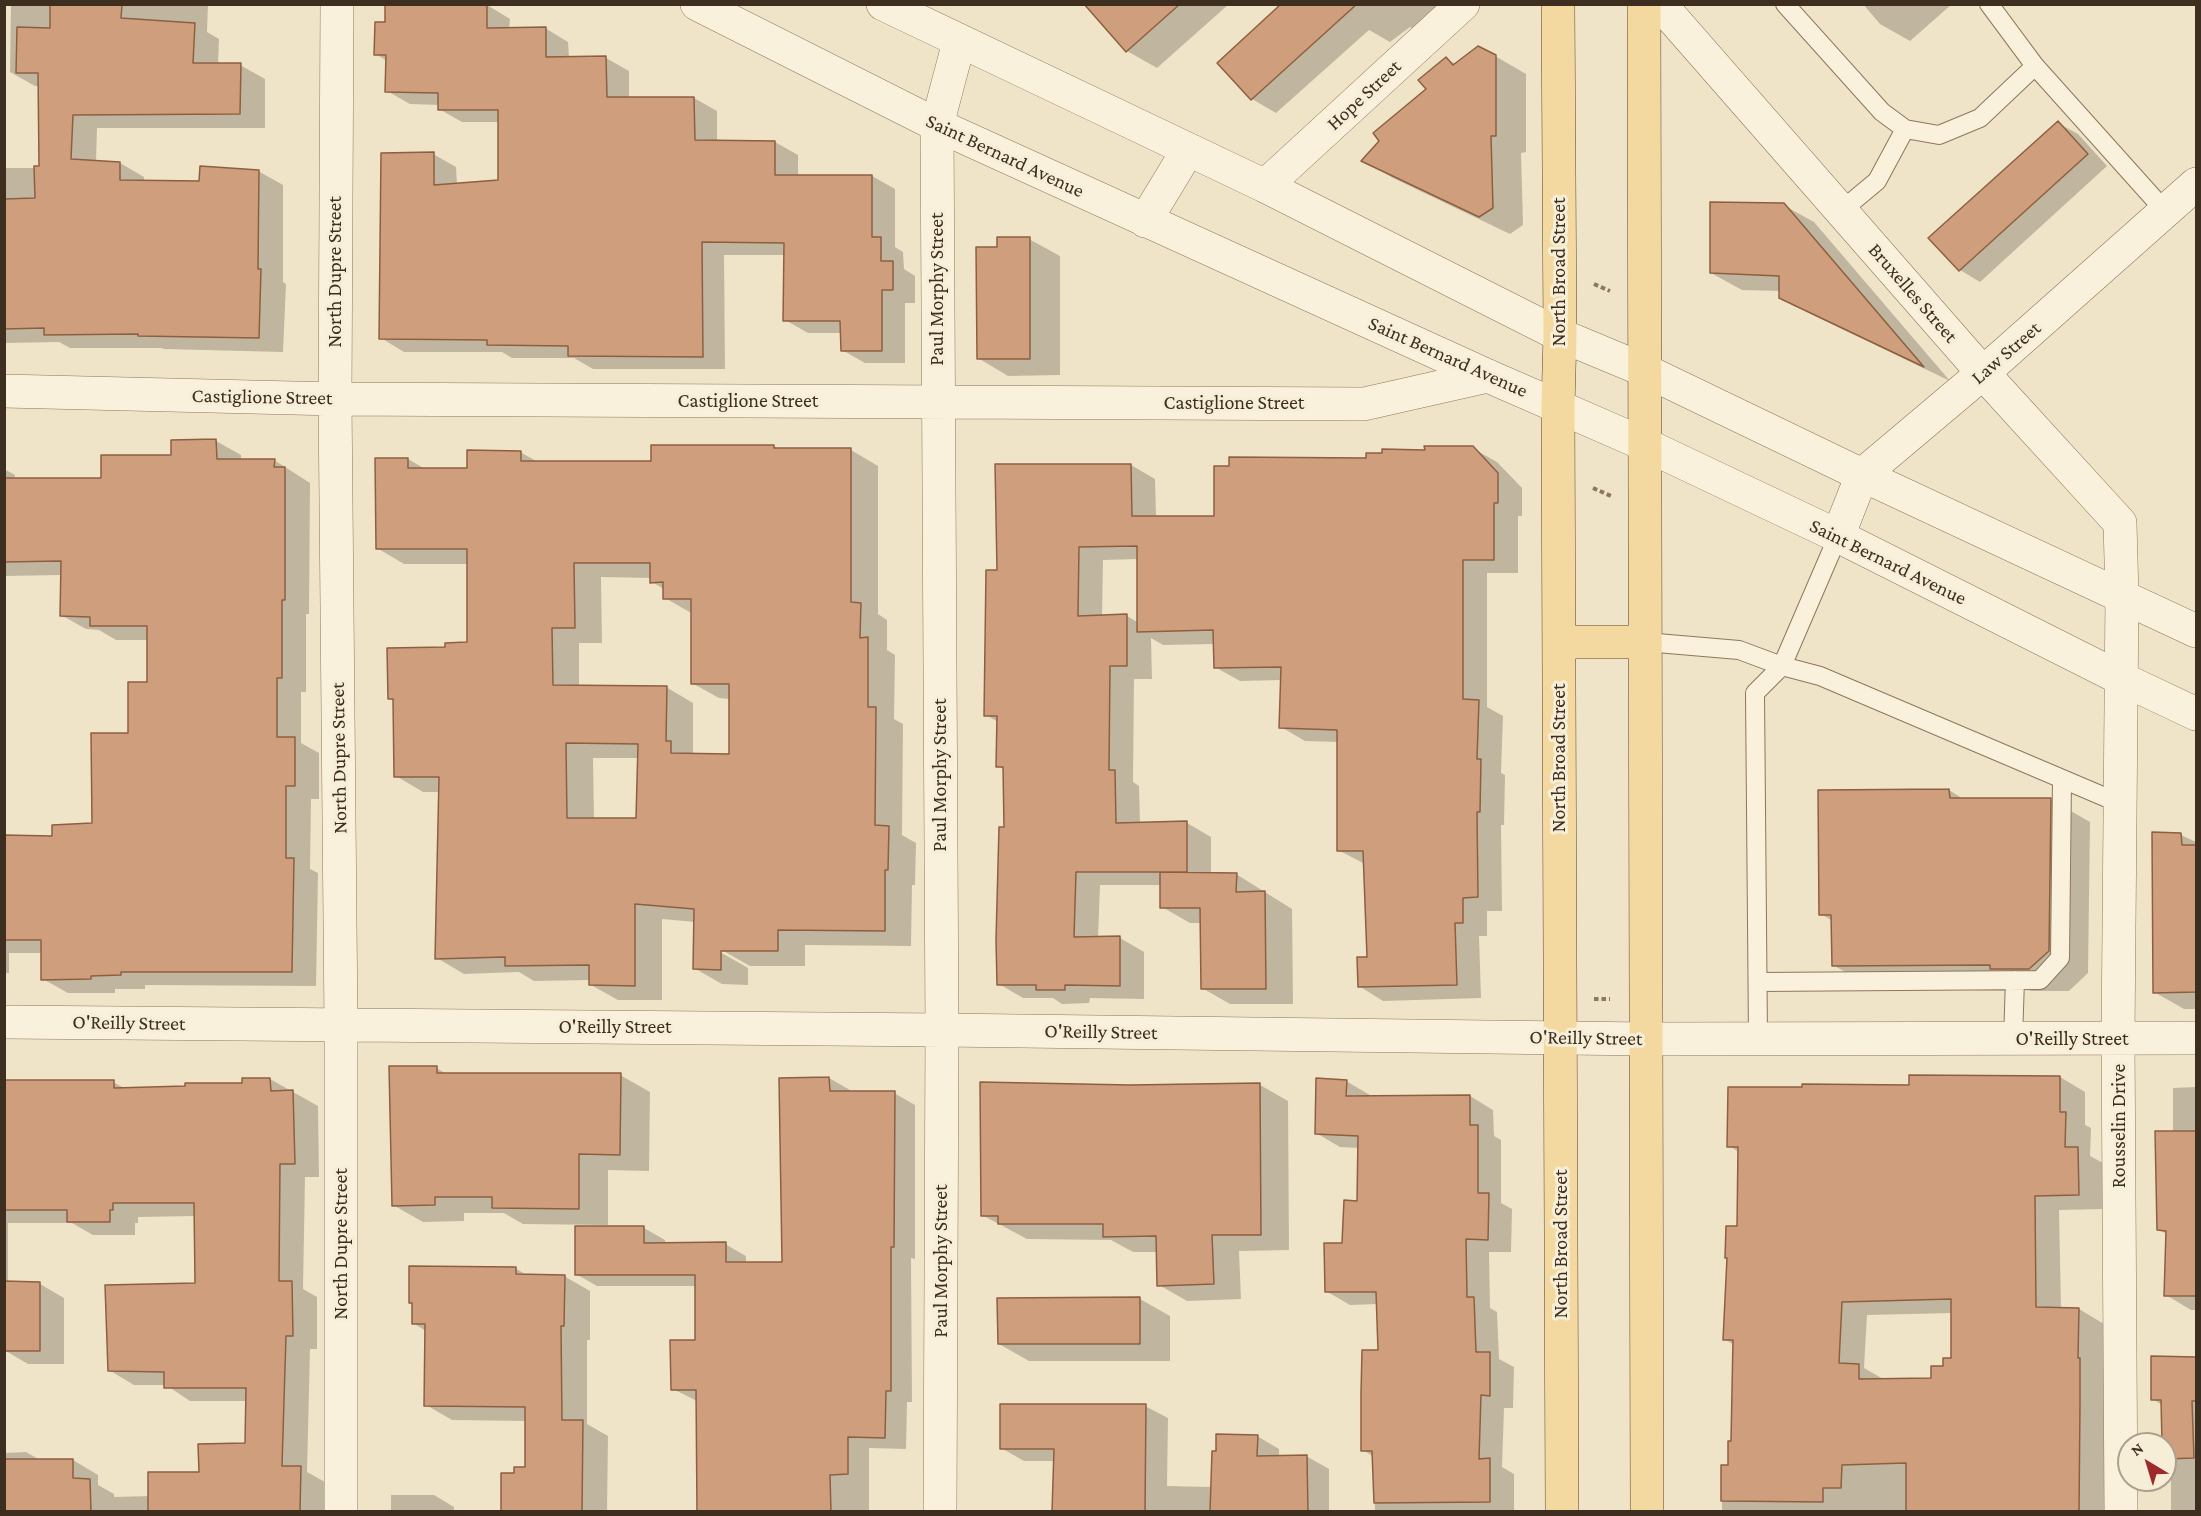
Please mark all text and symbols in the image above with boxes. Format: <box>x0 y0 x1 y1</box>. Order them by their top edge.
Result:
street label: Hope Street <box>1322 55 1406 135</box>
street label: Saint Bernard Avenue <box>922 109 1088 203</box>
street label: North Dupre Street <box>323 196 347 348</box>
street label: North Broad Street <box>1547 197 1571 347</box>
street label: Paul Morphy Street <box>925 212 949 366</box>
street label: Bruxelles Street <box>1863 238 1963 348</box>
street label: Saint Bernard Avenue <box>1365 311 1531 403</box>
street label: Law Street <box>1966 316 2046 390</box>
street label: Castiglione Street <box>191 384 333 410</box>
street label: Castiglione Street <box>678 389 818 413</box>
street label: Castiglione Street <box>1164 391 1304 415</box>
street label: Saint Bernard Avenue <box>1806 514 1970 610</box>
street label: North Dupre Street <box>326 682 352 834</box>
street label: North Broad Street <box>1547 683 1571 833</box>
street label: Paul Morphy Street <box>928 698 952 852</box>
street label: O'Reilly Street <box>72 1010 186 1036</box>
street label: O'Reilly Street <box>558 1015 672 1039</box>
street label: O'Reilly Street <box>1044 1019 1158 1045</box>
street label: O'Reilly Street <box>1529 1025 1643 1051</box>
street label: O'Reilly Street <box>2015 1027 2129 1051</box>
street label: Rousselin Drive <box>2107 1064 2131 1188</box>
street label: North Dupre Street <box>329 1168 353 1320</box>
street label: North Broad Street <box>1549 1169 1573 1319</box>
street label: Paul Morphy Street <box>929 1184 953 1338</box>
north arrow <box>2117 1432 2177 1492</box>
text: N <box>2127 1439 2146 1459</box>

